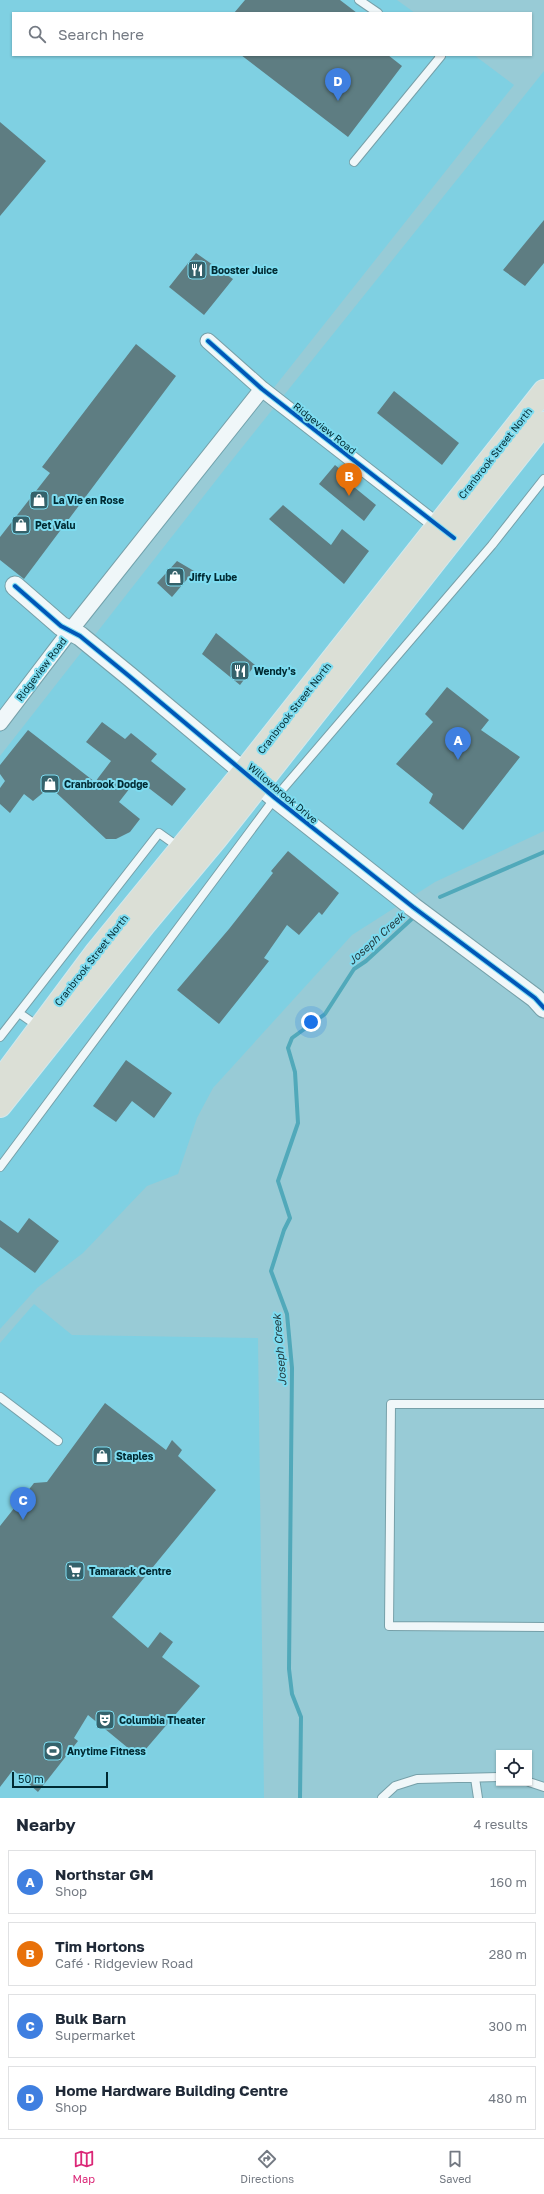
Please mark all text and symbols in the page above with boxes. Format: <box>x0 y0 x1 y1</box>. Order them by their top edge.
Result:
search box <box>12 12 532 56</box>
icon: search <box>26 23 48 45</box>
text: Search here <box>58 25 144 43</box>
pin: D <box>325 68 351 101</box>
restaurant icon: Booster Juice <box>186 259 208 281</box>
place label: Booster Juice <box>211 264 278 276</box>
street label: Ridgeview Road <box>291 400 359 456</box>
street label: Cranbrook Street North <box>456 405 534 501</box>
pin: B <box>336 463 362 496</box>
shop icon: La Vie en Rose <box>28 489 50 511</box>
place label: La Vie en Rose <box>53 494 124 506</box>
shop icon: Pet Valu <box>10 514 32 536</box>
place label: Pet Valu <box>35 519 76 531</box>
shop icon: Jiffy Lube <box>164 566 186 588</box>
place label: Jiffy Lube <box>189 571 237 583</box>
street label: Ridgeview Road <box>13 635 69 703</box>
restaurant icon: Wendy's <box>229 660 251 682</box>
street label: Cranbrook Street North <box>255 660 333 756</box>
place label: Wendy's <box>254 665 296 677</box>
pin: A <box>445 727 471 760</box>
street label: Willowbrook Drive <box>246 760 321 826</box>
shop icon: Cranbrook Dodge <box>39 773 61 795</box>
place label: Cranbrook Dodge <box>64 778 148 790</box>
water label: Joseph Creek <box>345 908 409 968</box>
street label: Cranbrook Street North <box>52 912 130 1008</box>
your location <box>301 1012 321 1032</box>
water label: Joseph Creek <box>269 1312 290 1386</box>
shop icon: Staples <box>91 1445 113 1467</box>
place label: Staples <box>116 1450 154 1462</box>
pin: C <box>10 1487 36 1520</box>
supermarket icon: Tamarack Centre <box>64 1560 86 1582</box>
place label: Tamarack Centre <box>89 1565 171 1577</box>
theatre icon: Columbia Theater <box>94 1709 116 1731</box>
place label: Columbia Theater <box>119 1714 205 1726</box>
sports icon: Anytime Fitness <box>42 1740 64 1762</box>
place label: Anytime Fitness <box>67 1745 146 1757</box>
map controls <box>496 1750 532 1786</box>
button: locate <box>496 1750 532 1786</box>
scale bar <box>12 1770 108 1789</box>
text: 50 m <box>18 1772 44 1785</box>
text: Nearby <box>16 1814 76 1835</box>
text: 4 results <box>474 1816 528 1832</box>
text: Northstar GM <box>55 1865 154 1883</box>
text: A <box>25 1874 35 1890</box>
text: 160 m <box>490 1874 527 1890</box>
text: Shop <box>55 1883 87 1899</box>
text: Tim Hortons <box>55 1937 145 1955</box>
text: B <box>25 1946 35 1962</box>
text: 280 m <box>489 1946 527 1962</box>
text: Café · Ridgeview Road <box>55 1955 193 1971</box>
text: Bulk Barn <box>55 2009 126 2027</box>
text: C <box>25 2018 35 2034</box>
text: 300 m <box>489 2018 527 2034</box>
text: Supermarket <box>55 2027 136 2043</box>
text: Home Hardware Building Centre <box>55 2081 288 2099</box>
text: D <box>25 2090 35 2106</box>
text: 480 m <box>488 2090 527 2106</box>
text: Shop <box>55 2099 87 2115</box>
tab: Map <box>73 2148 95 2185</box>
tab: Directions <box>240 2148 294 2185</box>
tab: Saved <box>439 2148 471 2185</box>

